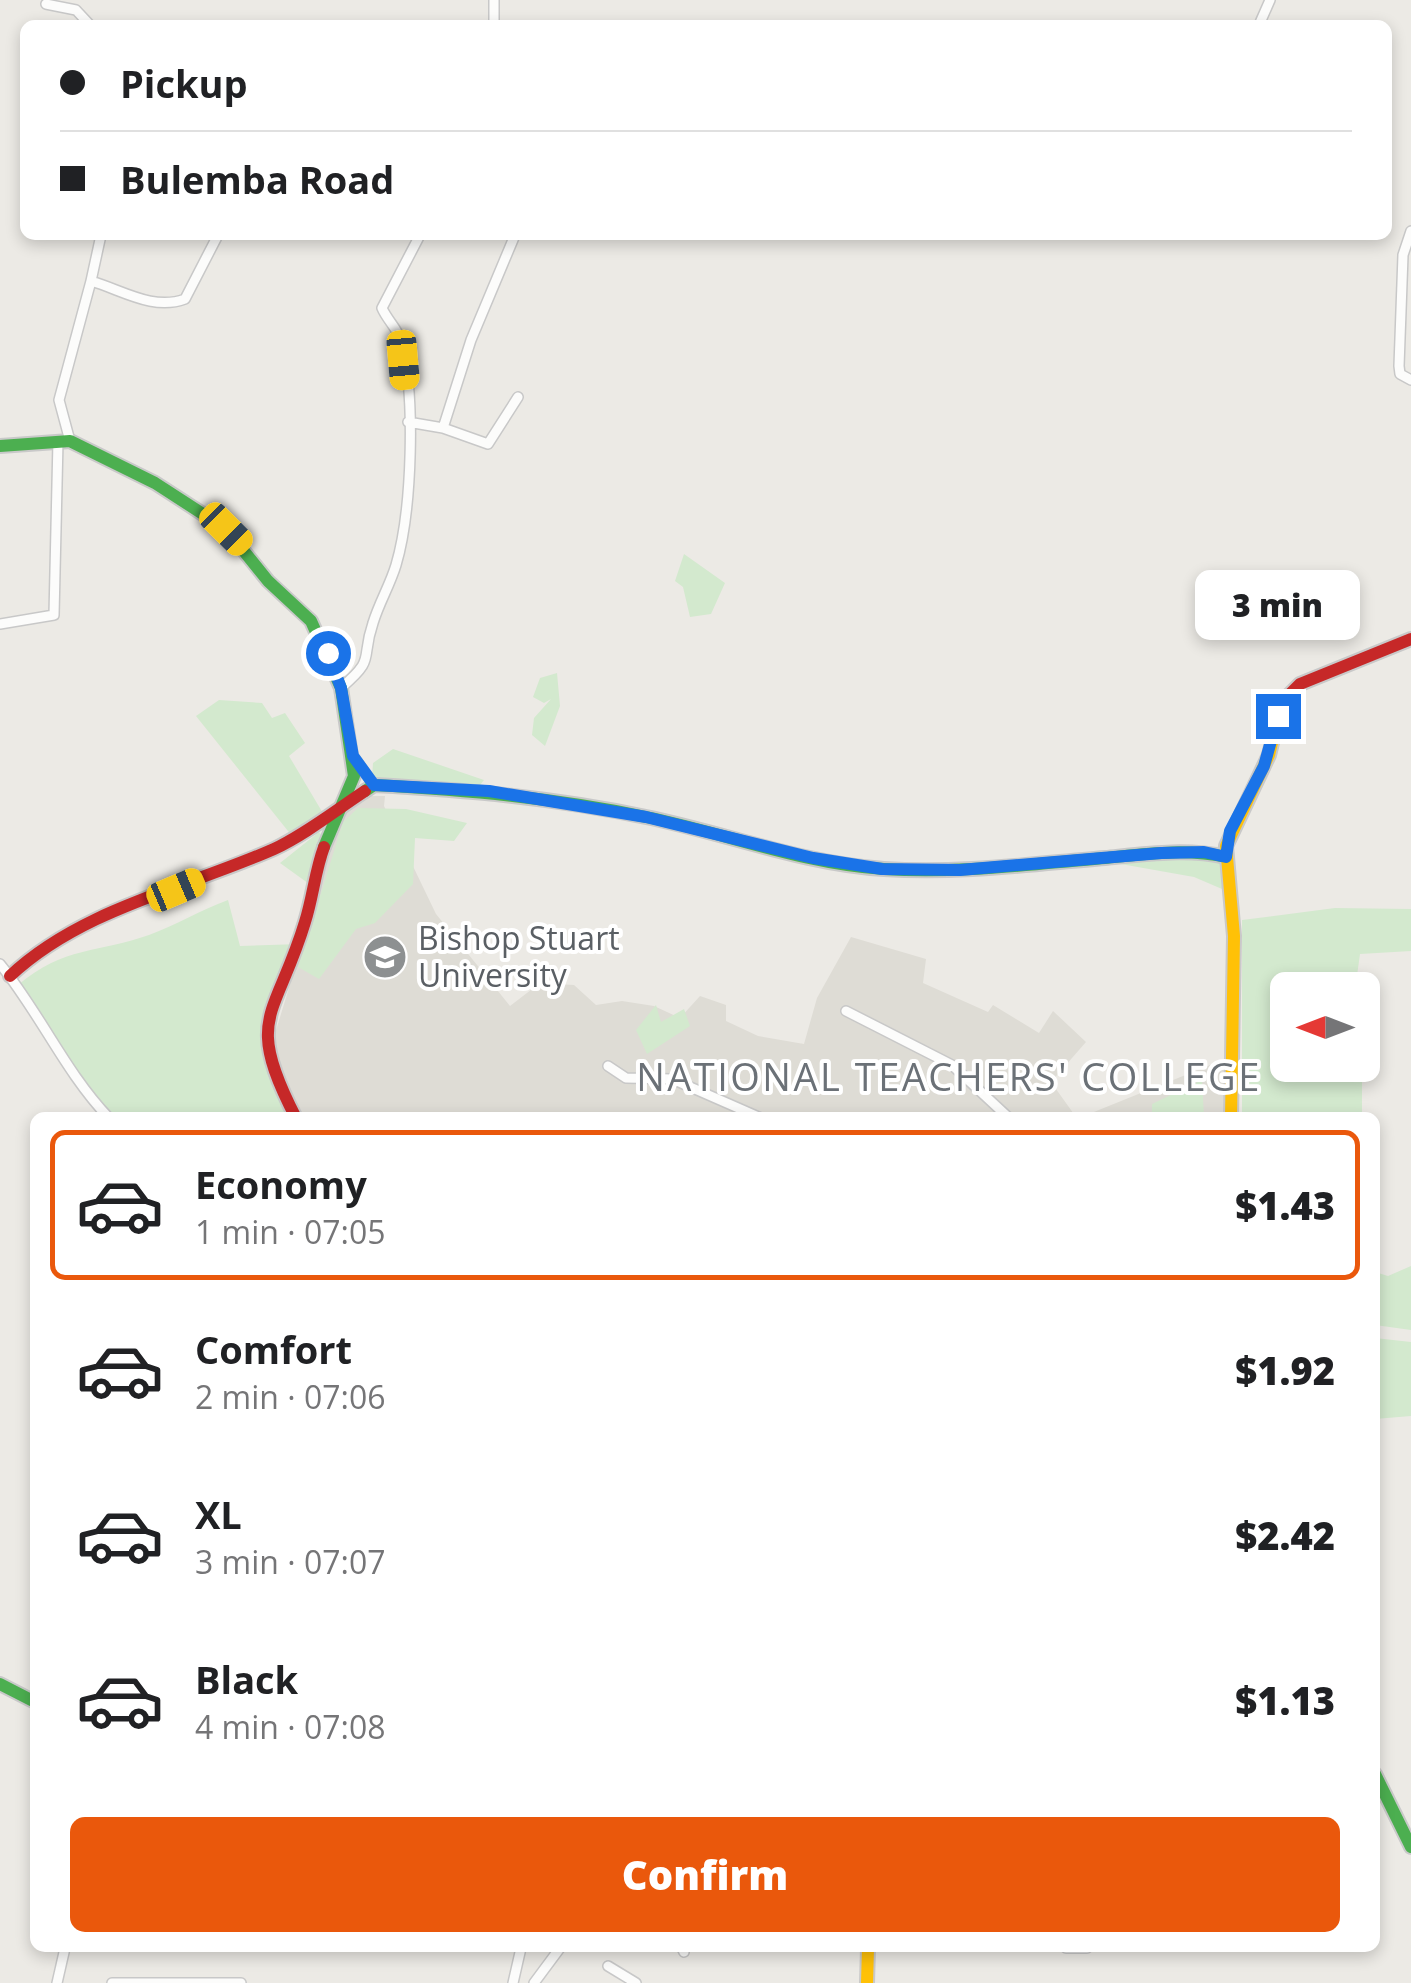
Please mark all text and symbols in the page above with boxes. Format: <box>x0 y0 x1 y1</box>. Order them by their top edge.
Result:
text: Pickup <box>120 57 248 109</box>
text: Bulemba Road <box>120 153 394 205</box>
car <box>385 329 421 391</box>
car <box>194 497 258 561</box>
callout: 3 min <box>1196 571 1360 641</box>
text: 3 min <box>1232 583 1323 626</box>
route start <box>306 631 351 676</box>
route end <box>1256 694 1301 739</box>
car <box>143 864 209 916</box>
place label: Bishop Stuart University <box>418 916 620 996</box>
school or university icon: Bishop Stuart University <box>362 934 408 980</box>
north arrow <box>1270 972 1380 1082</box>
map controls <box>1270 972 1380 1082</box>
district label: NATIONAL TEACHERS' COLLEGE <box>636 1050 1262 1102</box>
text: Economy <box>195 1158 367 1210</box>
icon: car <box>75 1160 165 1250</box>
text: $1.43 <box>1235 1179 1335 1231</box>
text: 1 min · 07:05 <box>195 1210 386 1253</box>
text: Comfort <box>195 1323 352 1375</box>
icon: car <box>75 1325 165 1415</box>
text: $1.92 <box>1235 1344 1335 1396</box>
text: 2 min · 07:06 <box>195 1375 386 1418</box>
text: XL <box>195 1488 242 1540</box>
icon: car <box>75 1490 165 1580</box>
text: $2.42 <box>1235 1509 1335 1561</box>
text: 3 min · 07:07 <box>195 1540 386 1583</box>
text: Black <box>195 1653 298 1705</box>
icon: car <box>75 1655 165 1745</box>
text: $1.13 <box>1235 1674 1335 1726</box>
text: 4 min · 07:08 <box>195 1705 386 1748</box>
button: Confirm <box>70 1817 1340 1932</box>

